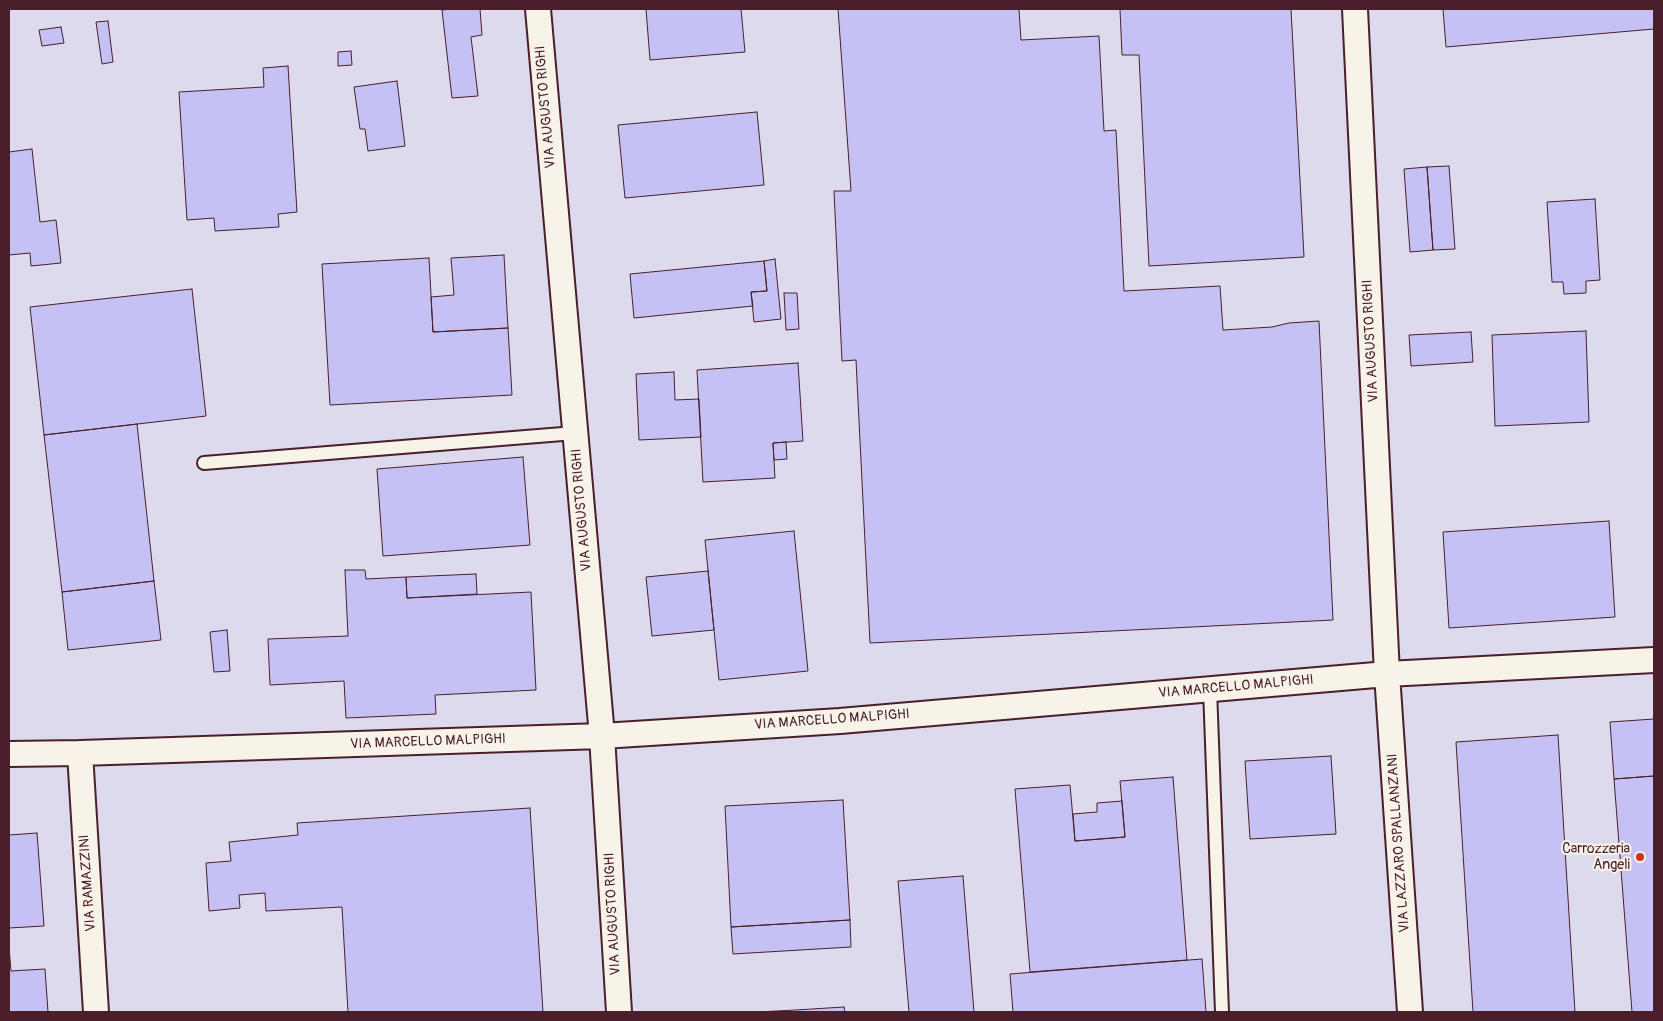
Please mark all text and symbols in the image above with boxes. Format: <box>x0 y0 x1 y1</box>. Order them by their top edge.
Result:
street label: VIA AUGUSTO RIGHI <box>532 45 560 169</box>
street label: VIA AUGUSTO RIGHI <box>1359 279 1383 403</box>
street label: VIA AUGUSTO RIGHI <box>568 448 596 572</box>
street label: VIA MARCELLO MALPIGHI <box>1158 672 1314 702</box>
street label: VIA MARCELLO MALPIGHI <box>754 706 910 734</box>
street label: VIA MARCELLO MALPIGHI <box>350 731 506 753</box>
street label: VIA LAZZARO SPALLANZANI <box>1384 753 1414 933</box>
street label: VIA RAMAZZINI <box>76 834 100 932</box>
place label: Carrozzeria Angeli <box>1562 841 1630 874</box>
marker: Carrozzeria Angeli <box>1634 851 1646 863</box>
street label: VIA AUGUSTO RIGHI <box>601 852 625 976</box>

